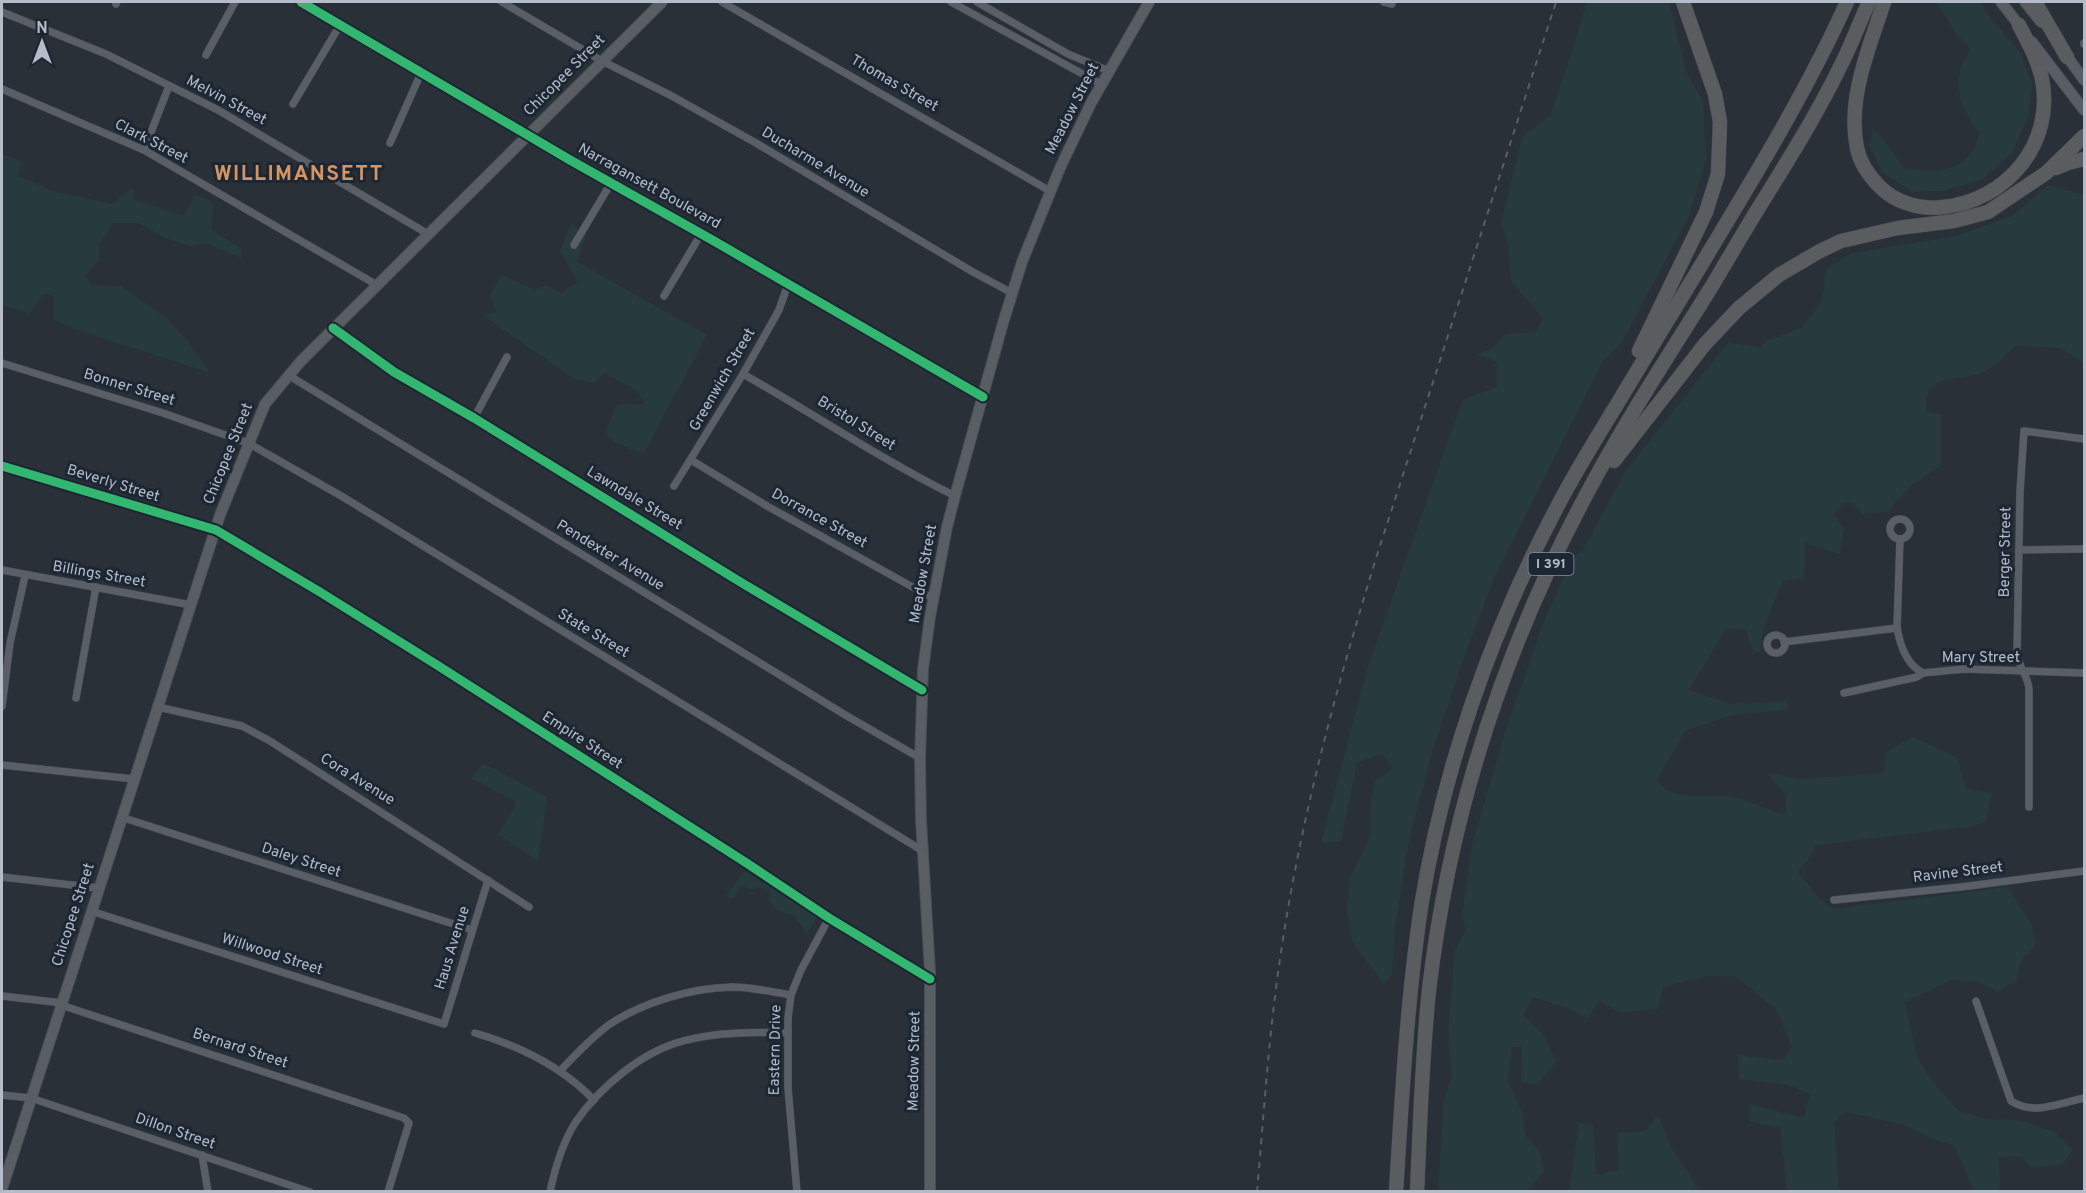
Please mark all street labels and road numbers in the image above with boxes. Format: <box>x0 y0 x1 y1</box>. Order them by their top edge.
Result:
street label: Chicopee Street <box>520 31 610 121</box>
street label: Thomas Street <box>847 51 941 117</box>
street label: Meadow Street <box>1042 60 1104 158</box>
street label: Melvin Street <box>182 72 270 130</box>
street label: Clark Street <box>111 115 191 169</box>
street label: Ducharme Avenue <box>758 123 872 203</box>
street label: Narragansett Boulevard <box>574 140 724 234</box>
street label: Greenwich Street <box>686 325 760 435</box>
street label: Bonner Street <box>81 365 177 411</box>
street label: Bristol Street <box>813 392 899 456</box>
street label: Chicopee Street <box>200 400 258 508</box>
street label: Beverly Street <box>64 461 162 507</box>
street label: Lawndale Street <box>583 463 685 535</box>
street label: Dorrance Street <box>768 485 870 553</box>
street label: Berger Street <box>1996 506 2016 598</box>
street label: Pendexter Avenue <box>553 516 667 596</box>
street label: Meadow Street <box>906 523 942 625</box>
road number: I 391 <box>1528 553 1574 575</box>
street label: Billings Street <box>51 557 147 593</box>
street label: State Street <box>554 605 632 663</box>
street label: Mary Street <box>1942 649 2020 668</box>
street label: Empire Street <box>538 708 626 774</box>
street label: Cora Avenue <box>316 750 398 810</box>
street label: Daley Street <box>259 839 343 883</box>
street label: Ravine Street <box>1912 858 2004 888</box>
street label: Chicopee Street <box>48 861 100 969</box>
street label: Haus Avenue <box>431 904 475 992</box>
street label: Willwood Street <box>219 930 325 980</box>
street label: Eastern Drive <box>766 1004 786 1096</box>
street label: Meadow Street <box>905 1011 925 1111</box>
street label: Bernard Street <box>190 1025 290 1073</box>
street label: Dillon Street <box>132 1109 218 1155</box>

